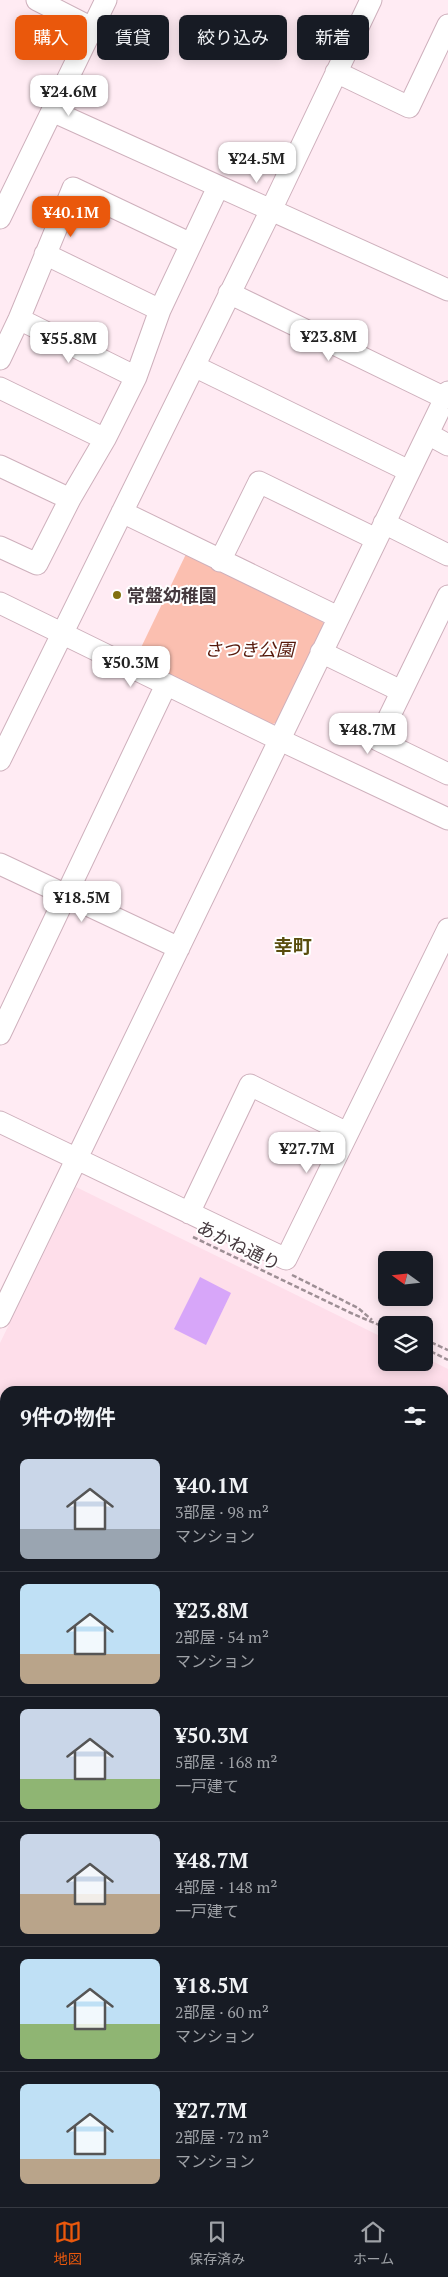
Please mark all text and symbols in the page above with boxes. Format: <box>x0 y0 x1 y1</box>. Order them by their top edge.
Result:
chip: 購入 <box>15 15 87 60</box>
chip: 賃貸 <box>97 15 169 60</box>
chip: 絞り込み <box>179 15 287 60</box>
chip: 新着 <box>297 15 369 60</box>
pin: ¥24.6M <box>28 74 110 117</box>
text: ¥24.6M <box>41 80 97 102</box>
pin: ¥24.5M <box>216 142 298 184</box>
text: ¥24.5M <box>229 147 285 169</box>
pin: ¥40.1M <box>30 196 112 238</box>
text: ¥40.1M <box>43 201 99 223</box>
pin: ¥23.8M <box>288 320 370 362</box>
pin: ¥55.8M <box>28 322 110 364</box>
text: ¥23.8M <box>301 325 357 347</box>
text: ¥55.8M <box>41 327 97 349</box>
place label: 常盤幼稚園 <box>127 583 217 607</box>
marker: 常盤幼稚園 <box>111 589 123 601</box>
park label: さつき公園 <box>204 637 297 661</box>
pin: ¥50.3M <box>90 646 172 688</box>
text: ¥50.3M <box>103 651 159 673</box>
pin: ¥48.7M <box>327 712 409 755</box>
text: ¥48.7M <box>340 718 396 740</box>
pin: ¥18.5M <box>41 880 123 923</box>
text: ¥18.5M <box>54 886 110 908</box>
district label: 幸町 <box>274 933 312 958</box>
pin: ¥27.7M <box>266 1132 348 1174</box>
text: ¥27.7M <box>280 1137 334 1159</box>
street label: あかね通り <box>193 1214 285 1276</box>
north arrow <box>378 1251 432 1306</box>
map controls <box>378 1251 433 1371</box>
button: layers <box>378 1316 433 1371</box>
icon: filters <box>401 1402 429 1430</box>
text: 9件の物件 <box>20 1403 116 1431</box>
text: ¥40.1M <box>175 1471 248 1499</box>
icon: home <box>60 1479 120 1539</box>
text: 3部屋 · 98 m² <box>175 1501 269 1523</box>
text: マンション <box>175 1525 255 1547</box>
text: ¥23.8M <box>175 1596 248 1624</box>
icon: home <box>60 1604 120 1664</box>
text: 2部屋 · 54 m² <box>175 1626 269 1648</box>
text: マンション <box>175 1650 255 1672</box>
text: ¥50.3M <box>175 1721 248 1749</box>
icon: home <box>60 1729 120 1789</box>
text: 5部屋 · 168 m² <box>175 1751 277 1773</box>
text: 一戸建て <box>175 1775 239 1797</box>
text: ¥48.7M <box>175 1846 248 1874</box>
icon: home <box>60 1854 120 1914</box>
text: 4部屋 · 148 m² <box>175 1876 277 1898</box>
text: 一戸建て <box>175 1900 239 1922</box>
text: ¥18.5M <box>175 1971 248 1999</box>
icon: home <box>60 1979 120 2039</box>
text: 2部屋 · 60 m² <box>175 2001 269 2023</box>
text: マンション <box>175 2025 255 2047</box>
text: ¥27.7M <box>175 2096 247 2124</box>
icon: home <box>60 2104 120 2164</box>
text: 2部屋 · 72 m² <box>175 2126 269 2148</box>
text: マンション <box>175 2150 255 2172</box>
tab: 地図 <box>54 2218 82 2268</box>
tab: 保存済み <box>189 2218 245 2268</box>
tab: ホーム <box>353 2218 394 2268</box>

